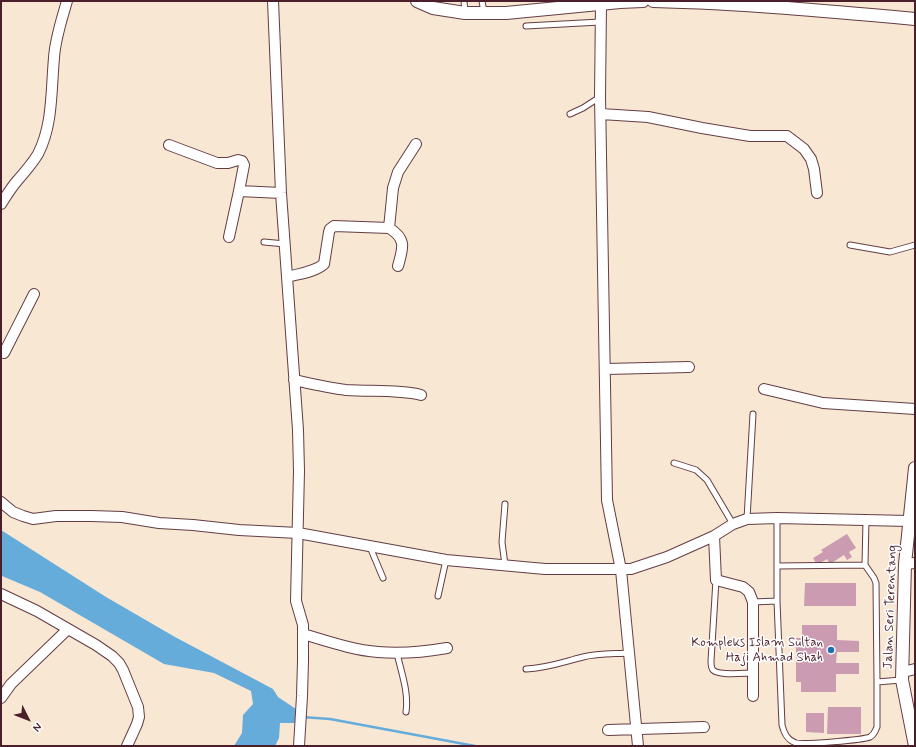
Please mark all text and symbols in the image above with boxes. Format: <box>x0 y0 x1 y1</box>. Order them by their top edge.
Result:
street label: Jalan Seri Terentang <box>881 545 901 669</box>
place label: Kompleks Islam Sultan Haji Ahmad Shah <box>691 635 823 666</box>
marker: Kompleks Islam Sultan Haji Ahmad Shah <box>826 645 836 655</box>
north arrow <box>8 699 48 739</box>
text: N <box>29 720 45 734</box>

